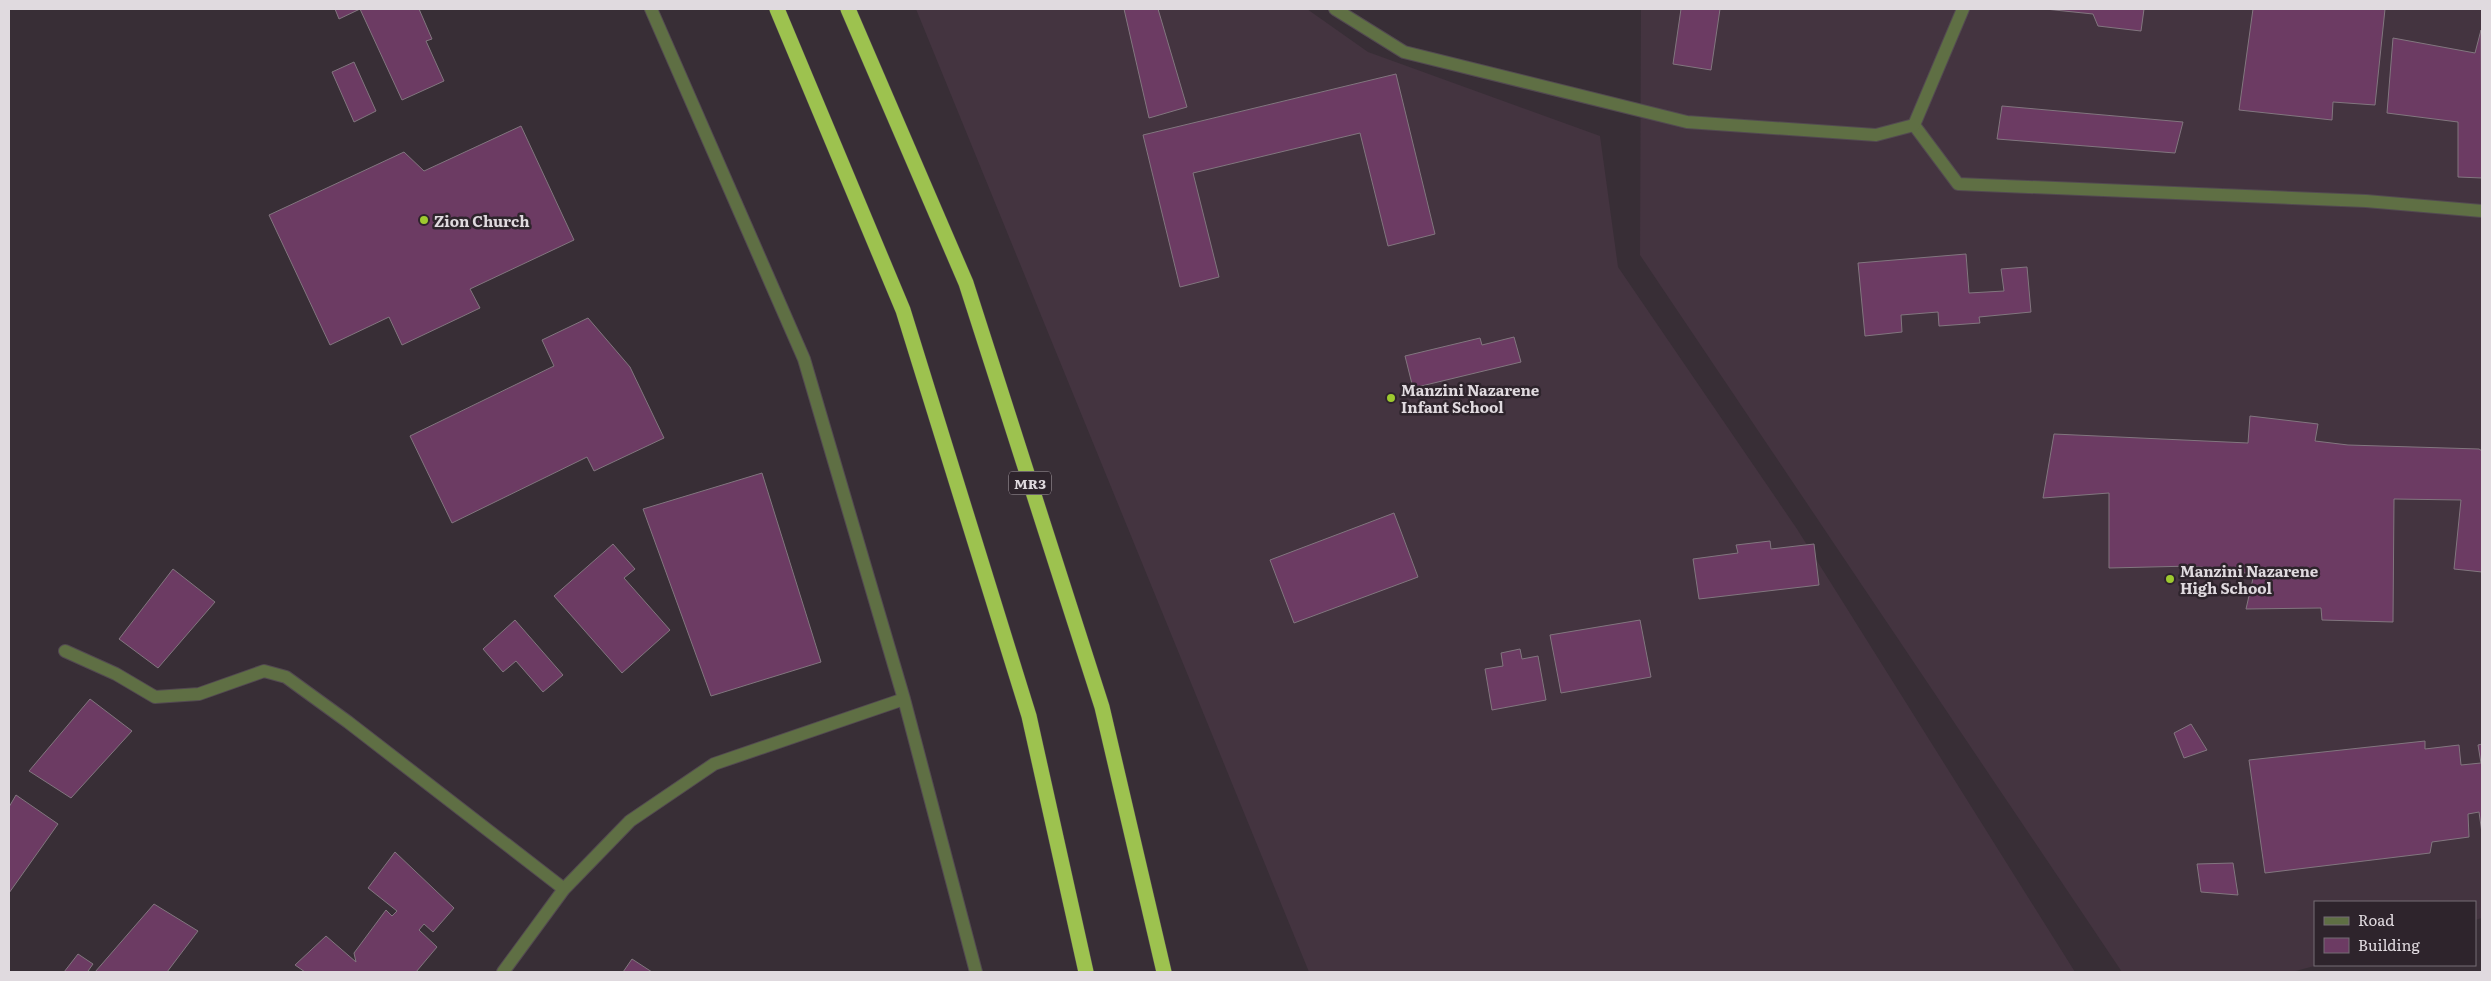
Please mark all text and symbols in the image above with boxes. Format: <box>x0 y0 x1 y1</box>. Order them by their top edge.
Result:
place label: Zion Church <box>434 209 530 232</box>
marker: Zion Church <box>418 214 430 226</box>
place label: Manzini Nazarene Infant School <box>1401 378 1540 418</box>
marker: Manzini Nazarene Infant School <box>1385 392 1397 404</box>
road number: MR3 <box>1009 472 1051 494</box>
place label: Manzini Nazarene High School <box>2180 559 2319 599</box>
marker: Manzini Nazarene High School <box>2164 573 2176 585</box>
legend <box>2314 901 2476 966</box>
text: Road <box>2358 908 2394 931</box>
text: Building <box>2358 933 2420 956</box>

